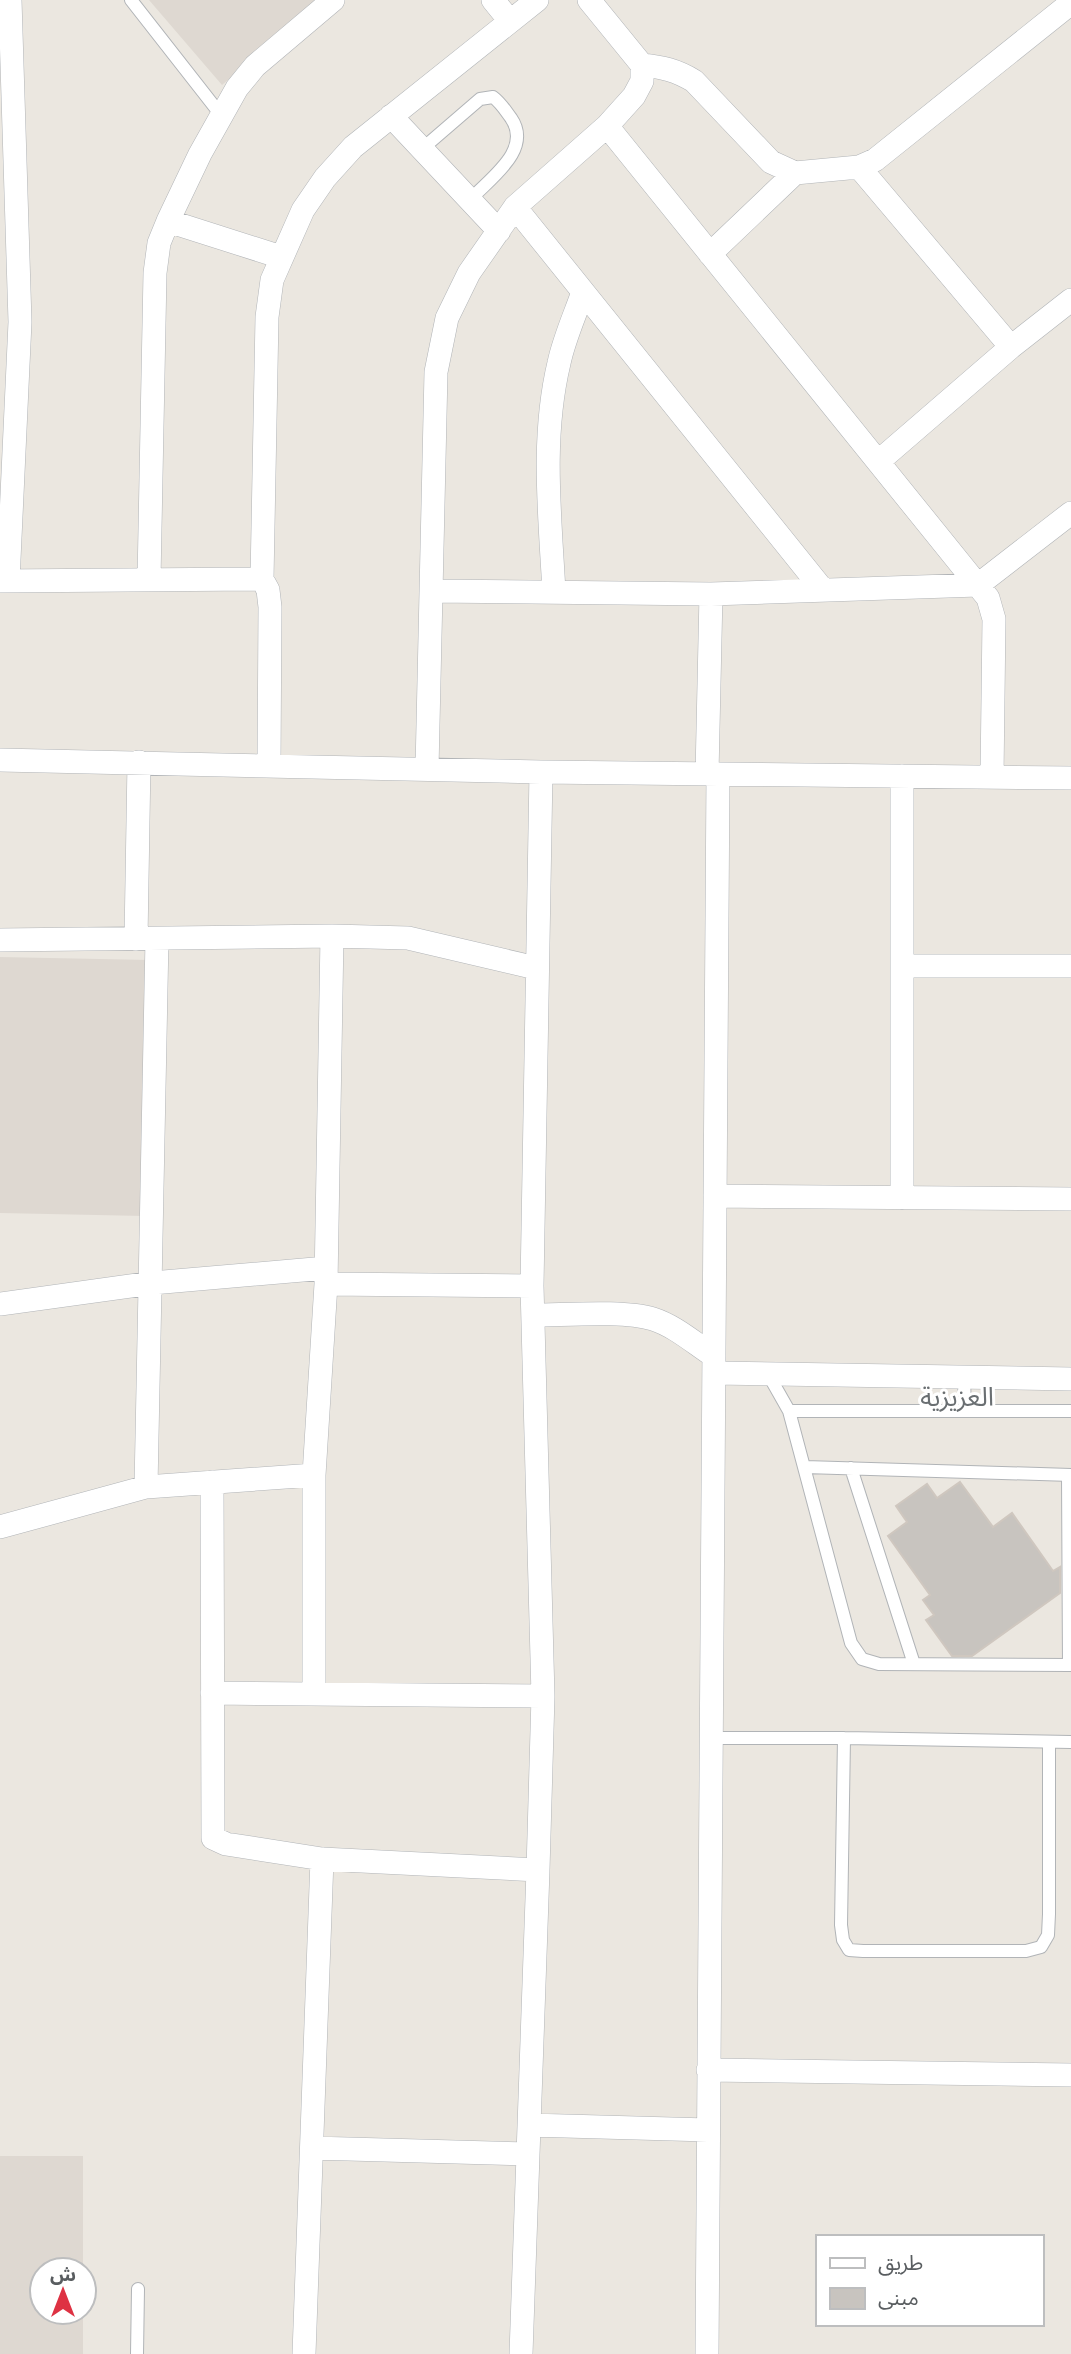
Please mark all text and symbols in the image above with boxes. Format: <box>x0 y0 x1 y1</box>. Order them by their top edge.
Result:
district label: العزيزية <box>920 1379 994 1416</box>
legend <box>816 2235 1043 2326</box>
text: طريق <box>878 2248 923 2278</box>
north arrow <box>28 2256 98 2326</box>
text: ش <box>50 2262 76 2289</box>
text: مبنى <box>878 2283 919 2313</box>

